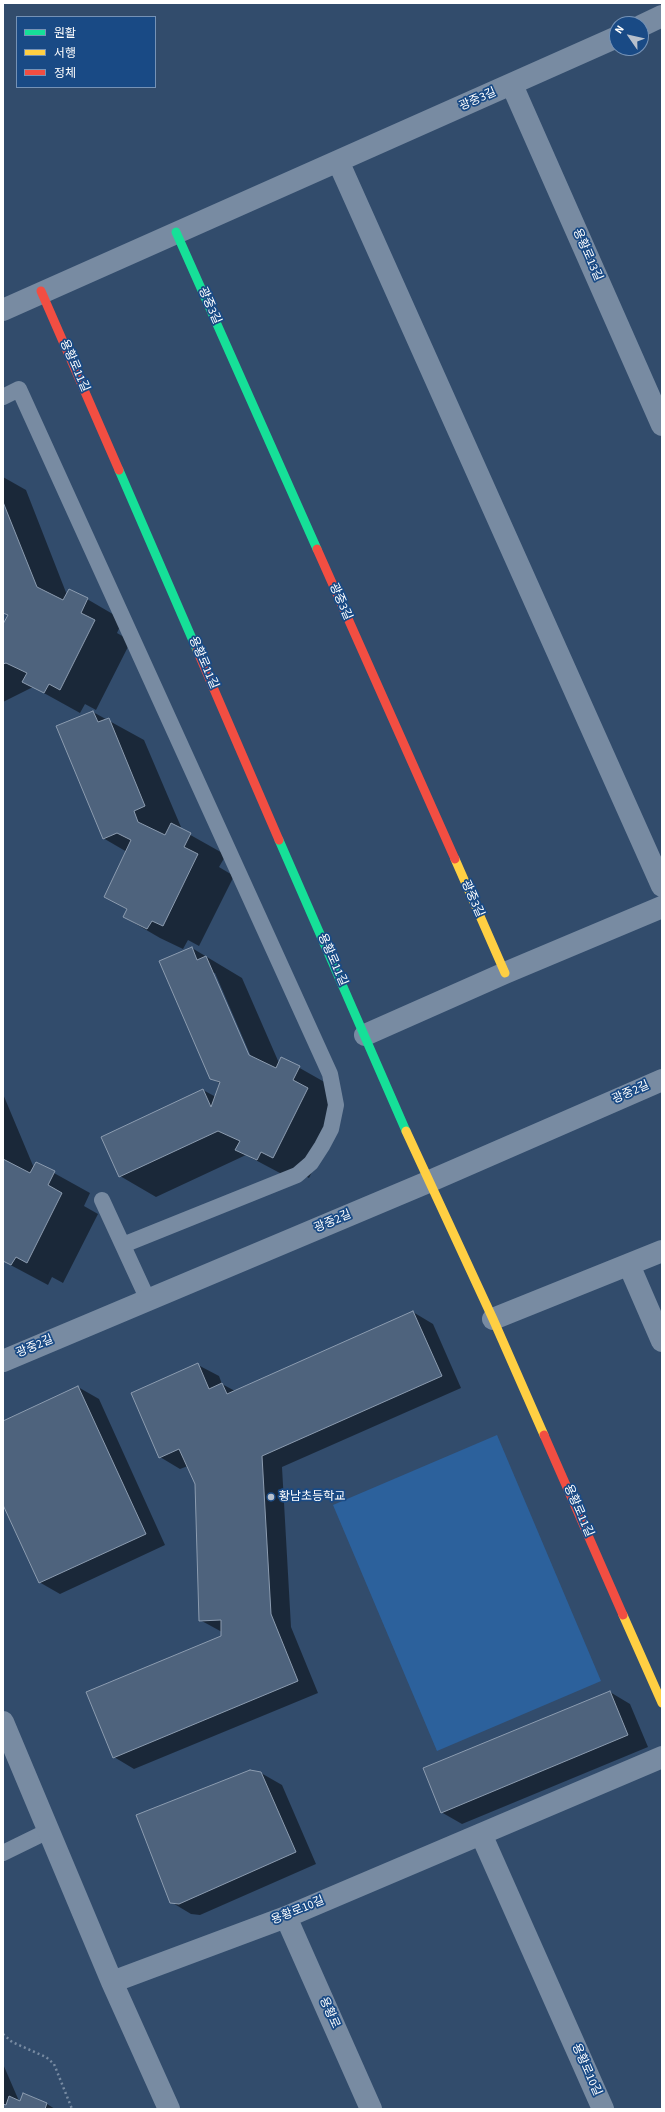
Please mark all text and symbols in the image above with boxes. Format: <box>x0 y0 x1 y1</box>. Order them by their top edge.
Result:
legend <box>16 16 156 88</box>
north arrow <box>609 16 649 56</box>
text: N <box>611 22 628 37</box>
text: 원활 <box>54 25 76 42</box>
text: 서행 <box>54 45 76 62</box>
text: 정체 <box>54 65 76 82</box>
street label: 광중3길 <box>457 85 499 115</box>
street label: 용황로13길 <box>569 226 605 284</box>
street label: 광중3길 <box>194 285 224 327</box>
street label: 용황로11길 <box>56 337 92 395</box>
street label: 광중3길 <box>325 581 355 623</box>
street label: 용황로11길 <box>185 634 221 692</box>
street label: 광중3길 <box>457 878 487 920</box>
street label: 용황로11길 <box>314 931 350 989</box>
street label: 광중2길 <box>610 1078 652 1108</box>
street label: 광중2길 <box>312 1208 354 1236</box>
street label: 광중2길 <box>14 1333 56 1361</box>
street label: 용황로11길 <box>560 1482 596 1540</box>
place label: 황남초등학교 <box>279 1490 345 1504</box>
marker: 황남초등학교 <box>266 1492 276 1502</box>
street label: 용황로10길 <box>269 1894 327 1928</box>
street label: 용황로 <box>316 1995 342 2031</box>
street label: 용황로10길 <box>568 2041 604 2099</box>

